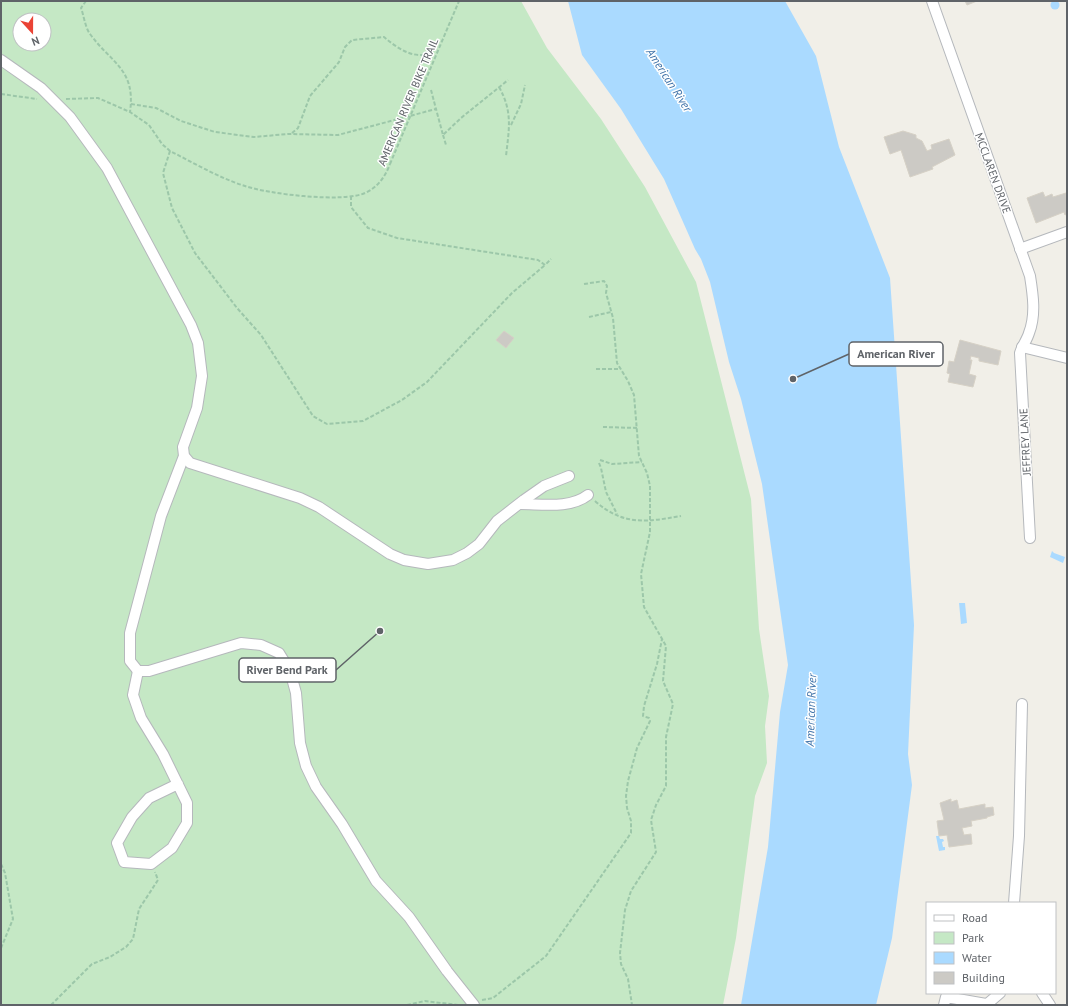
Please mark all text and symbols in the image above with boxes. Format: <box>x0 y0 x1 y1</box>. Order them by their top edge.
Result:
north arrow <box>12 12 52 52</box>
text: N <box>30 34 41 49</box>
street label: AMERICAN RIVER BIKE TRAIL <box>375 36 441 168</box>
water label: American River <box>643 44 696 115</box>
street label: MCCLAREN DRIVE <box>972 131 1014 215</box>
callout: American River <box>849 342 943 366</box>
text: American River <box>857 346 936 361</box>
street label: JEFFREY LANE <box>1016 408 1034 477</box>
callout: River Bend Park <box>239 658 336 682</box>
text: River Bend Park <box>246 662 328 677</box>
water label: American River <box>802 672 819 748</box>
legend <box>926 902 1056 994</box>
text: Road <box>962 910 987 925</box>
text: Park <box>962 930 984 945</box>
text: Water <box>962 950 992 965</box>
text: Building <box>962 970 1005 985</box>

